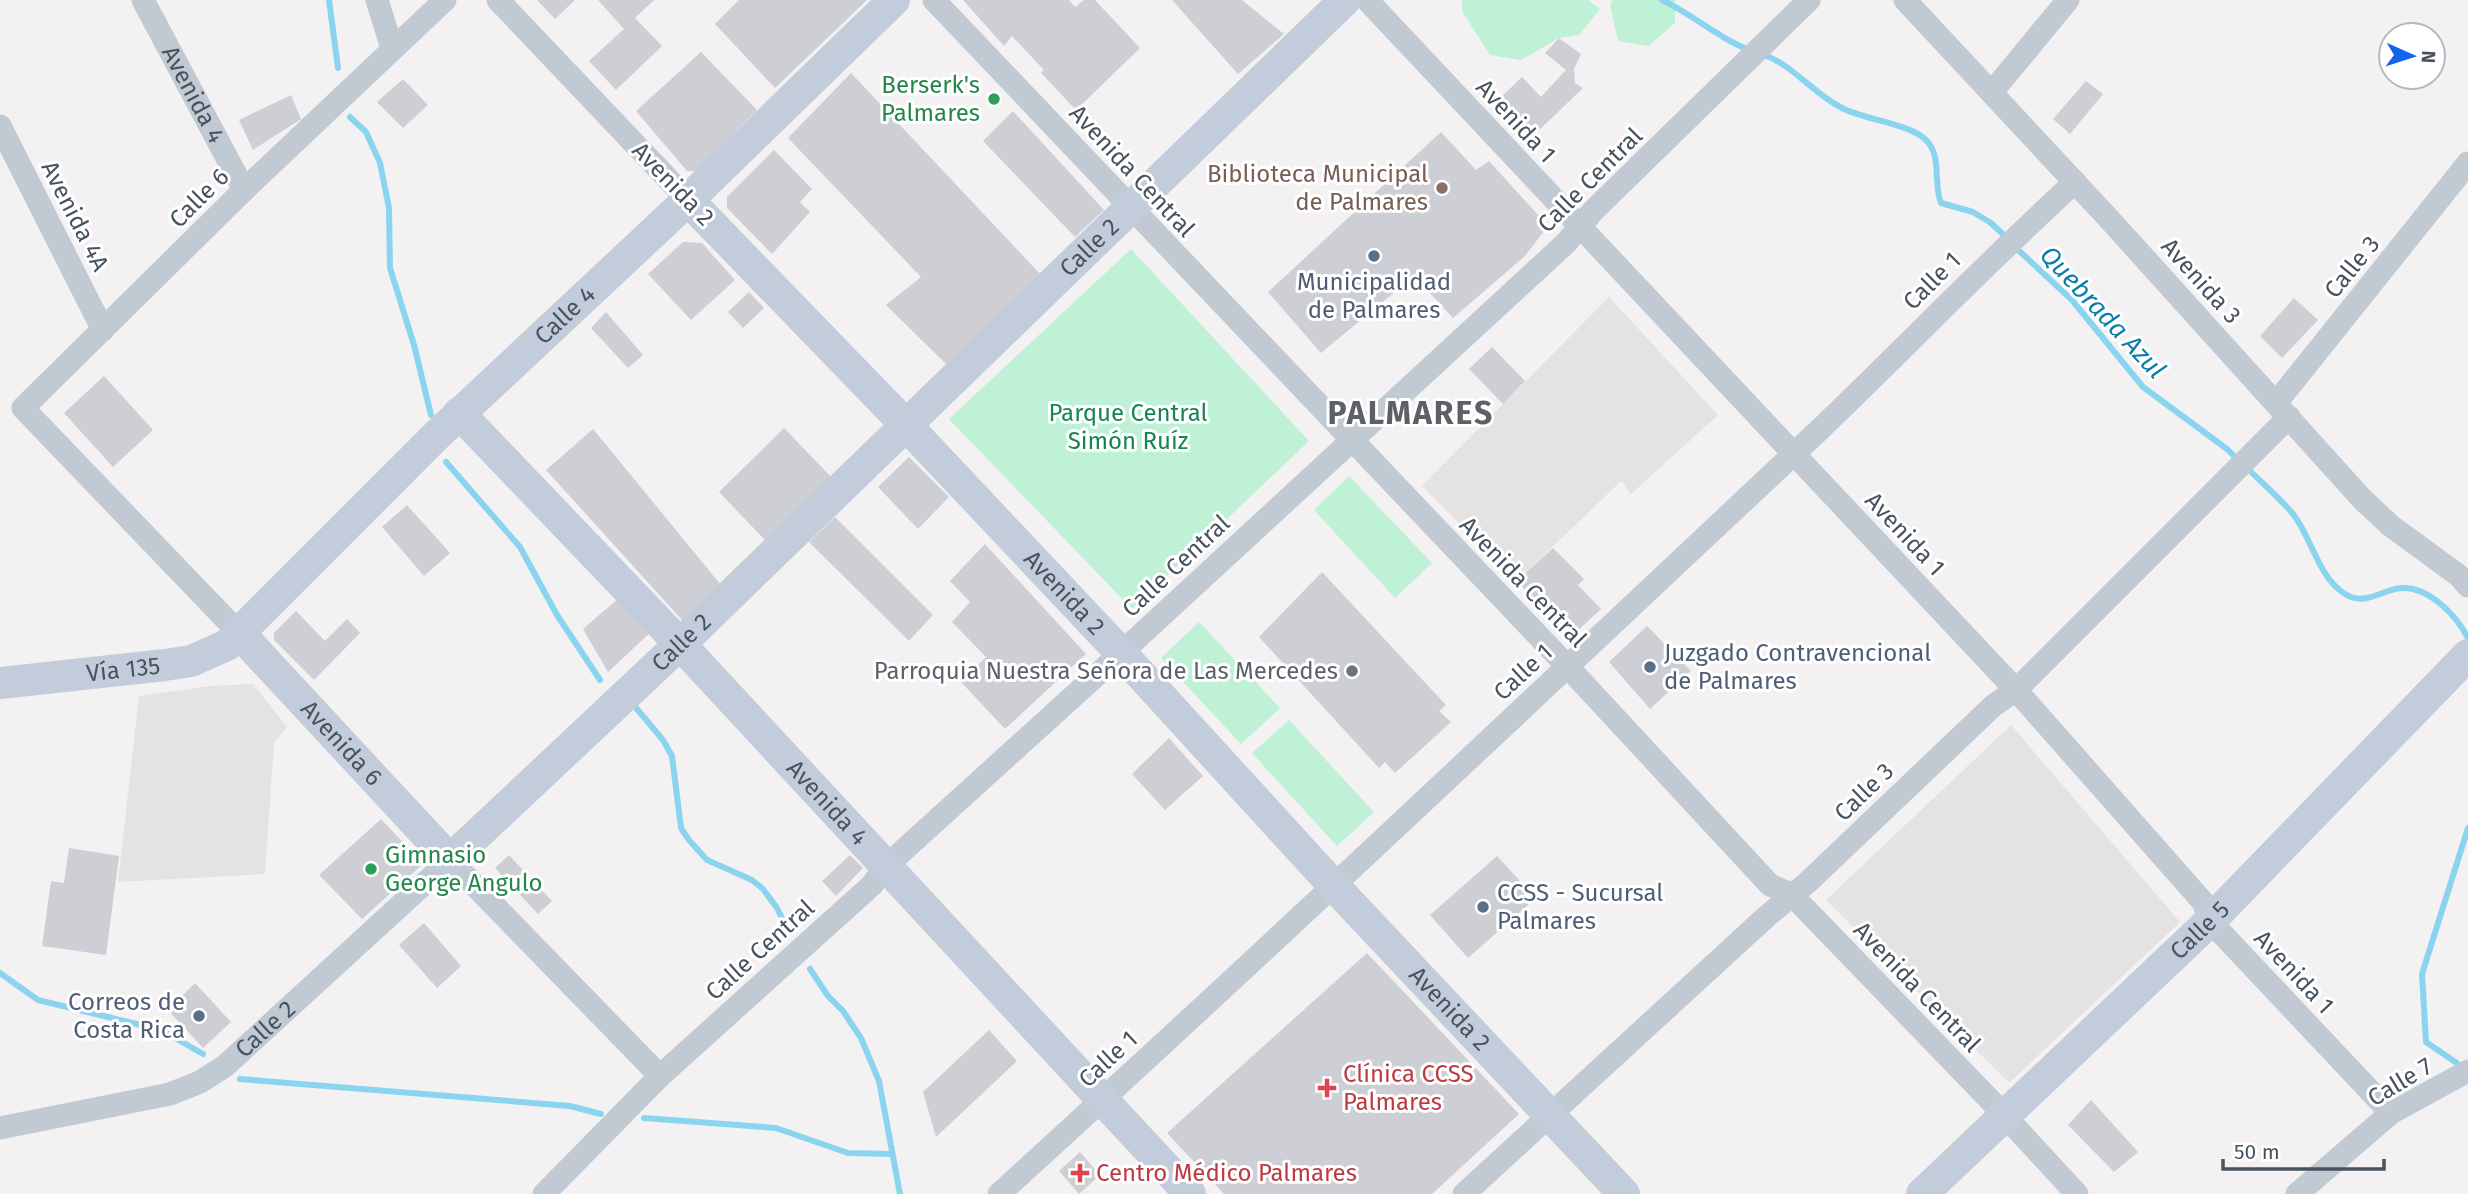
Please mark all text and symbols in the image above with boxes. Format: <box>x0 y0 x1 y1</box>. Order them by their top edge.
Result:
north arrow <box>2377 21 2447 91</box>
street label: Avenida 4 <box>156 41 231 148</box>
text: N <box>2417 50 2440 64</box>
place label: Berserk's Palmares <box>881 71 980 127</box>
street label: Avenida 1 <box>1470 74 1562 168</box>
marker: Berserk's Palmares <box>986 91 1002 107</box>
street label: Avenida Central <box>1064 99 1200 243</box>
street label: Calle Central <box>1532 122 1648 238</box>
street label: Avenida 2 <box>626 136 720 232</box>
street label: Avenida 4A <box>35 156 115 276</box>
place label: Biblioteca Municipal de Palmares <box>1207 160 1428 216</box>
street label: Calle 6 <box>164 163 234 233</box>
marker: Biblioteca Municipal de Palmares <box>1434 180 1450 196</box>
street label: Calle 2 <box>1054 213 1125 282</box>
street label: Calle 3 <box>2319 230 2385 304</box>
street label: Avenida 3 <box>2155 233 2247 329</box>
water label: Quebrada Azul <box>2033 240 2172 385</box>
street label: Calle 1 <box>1897 246 1967 316</box>
marker: Municipalidad de Palmares <box>1366 248 1382 264</box>
place label: Municipalidad de Palmares <box>1297 268 1451 324</box>
street label: Calle 4 <box>529 280 601 350</box>
district label: PALMARES <box>1328 394 1494 432</box>
park label: Parque Central Simón Ruíz <box>1048 399 1208 455</box>
street label: Avenida 1 <box>1859 487 1951 581</box>
street label: Calle Central <box>1117 509 1235 623</box>
street label: Avenida Central <box>1454 511 1592 653</box>
street label: Avenida 2 <box>1018 545 1111 641</box>
street label: Calle 2 <box>646 608 717 677</box>
street label: Calle 1 <box>1488 638 1558 706</box>
place label: Juzgado Contravencional de Palmares <box>1664 639 1931 695</box>
street label: Vía 135 <box>85 652 162 687</box>
place label: Parroquia Nuestra Señora de Las Mercedes <box>874 657 1338 685</box>
marker: Juzgado Contravencional de Palmares <box>1642 659 1658 675</box>
marker: Parroquia Nuestra Señora de Las Mercedes <box>1344 663 1360 679</box>
street label: Avenida 6 <box>295 695 388 792</box>
street label: Avenida 4 <box>781 754 874 851</box>
street label: Calle 3 <box>1829 757 1899 827</box>
place label: Gimnasio George Angulo <box>385 841 543 897</box>
marker: Gimnasio George Angulo <box>363 861 379 877</box>
place label: CCSS - Sucursal Palmares <box>1497 879 1663 935</box>
street label: Calle Central <box>700 894 820 1006</box>
street label: Calle 5 <box>2164 896 2235 965</box>
marker: CCSS - Sucursal Palmares <box>1475 899 1491 915</box>
street label: Avenida Central <box>1848 916 1986 1058</box>
street label: Avenida 1 <box>2248 925 2340 1019</box>
street label: Avenida 2 <box>1403 961 1496 1057</box>
place label: Correos de Costa Rica <box>68 988 185 1044</box>
street label: Calle 2 <box>230 995 301 1064</box>
marker: Correos de Costa Rica <box>191 1008 207 1024</box>
street label: Calle 1 <box>1073 1025 1143 1093</box>
street label: Calle 7 <box>2363 1052 2437 1112</box>
place label: Clínica CCSS Palmares <box>1343 1060 1474 1116</box>
marker: Clínica CCSS Palmares <box>1317 1078 1337 1098</box>
scale bar <box>2223 1128 2384 1172</box>
text: 50 m <box>2234 1139 2280 1165</box>
place label: Centro Médico Palmares <box>1096 1159 1357 1187</box>
marker: Centro Médico Palmares <box>1070 1163 1090 1183</box>

